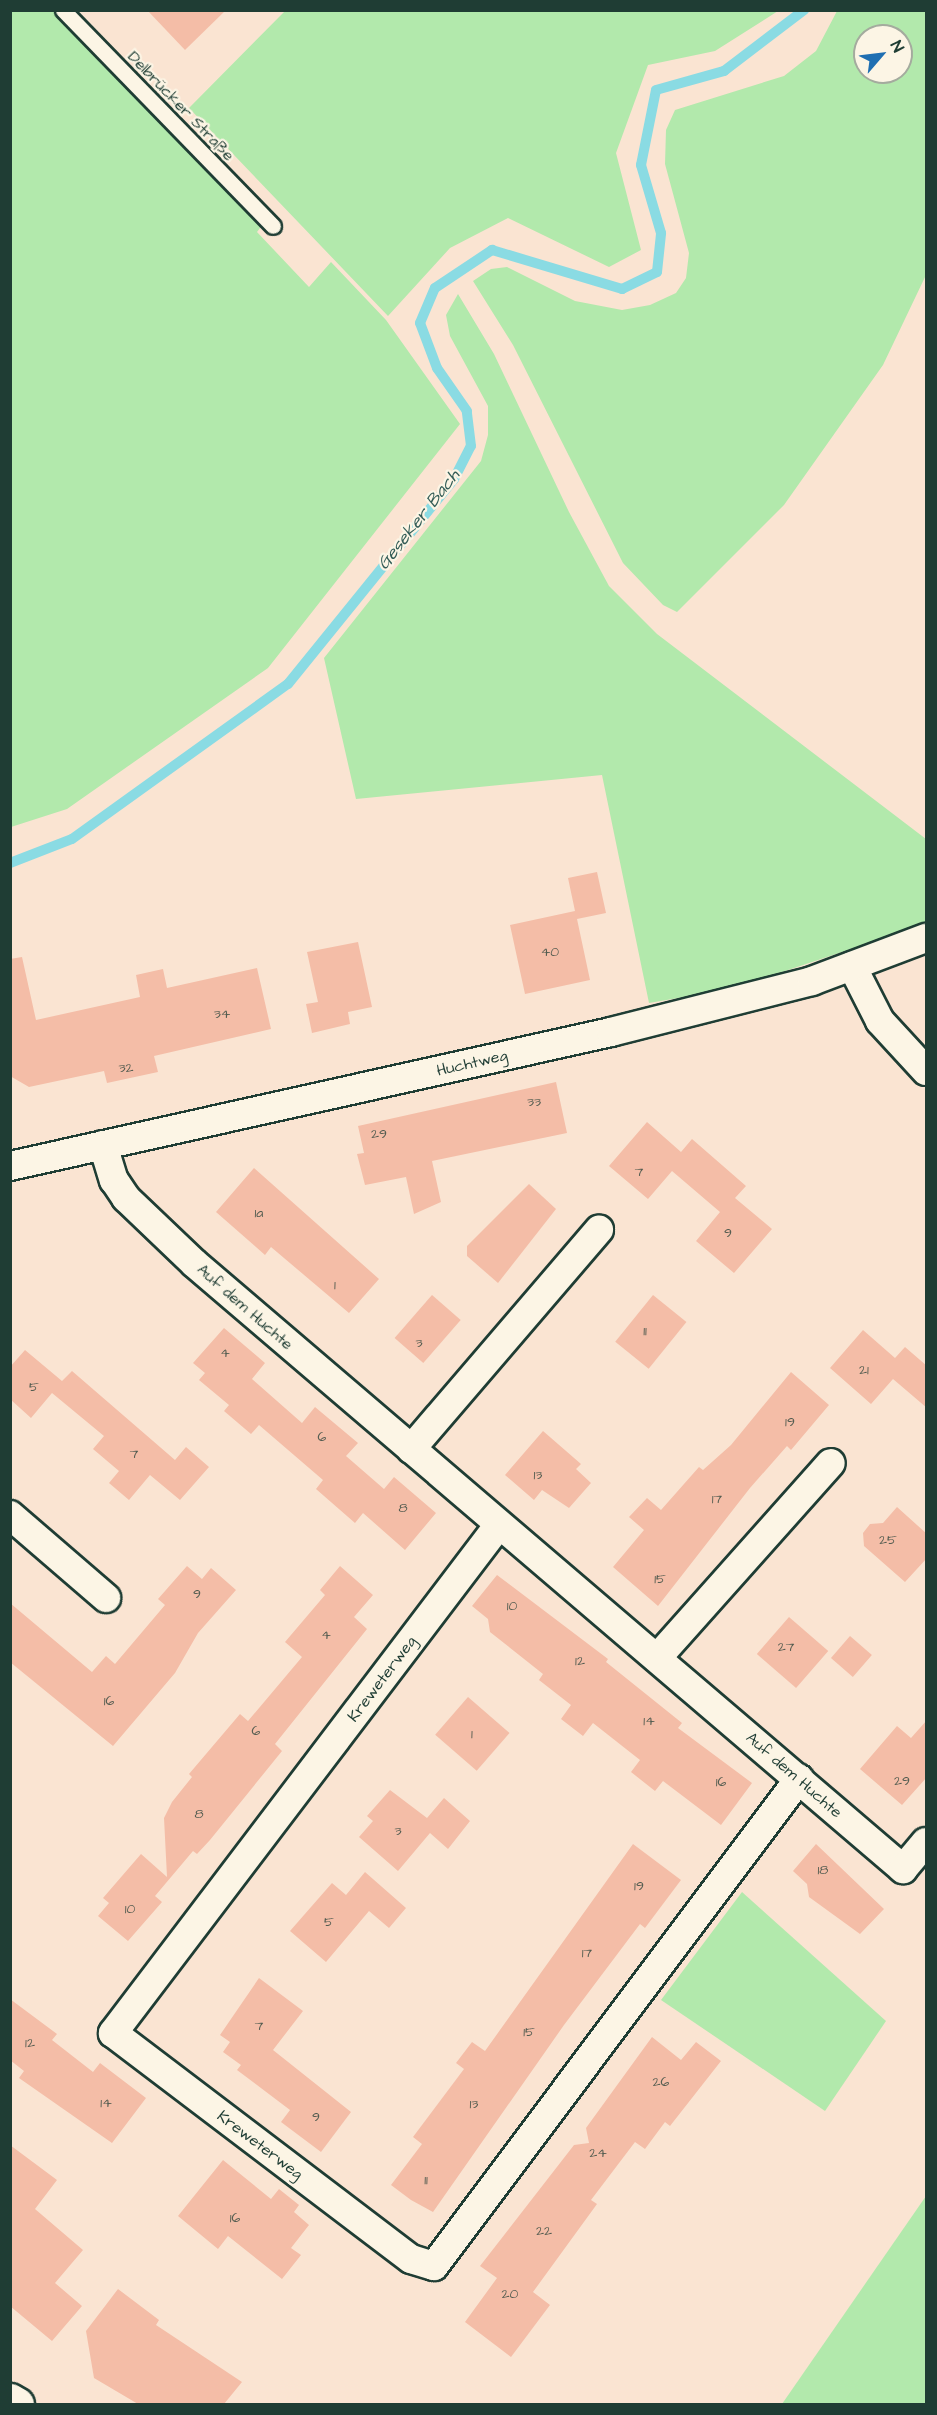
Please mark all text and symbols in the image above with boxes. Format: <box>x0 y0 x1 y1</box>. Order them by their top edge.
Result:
north arrow <box>853 24 913 84</box>
text: N <box>885 37 909 56</box>
street label: Delbrücker Straße <box>124 47 238 165</box>
water label: Geseker Bach <box>373 466 465 574</box>
house number: 40 <box>541 944 559 960</box>
house number: 34 <box>214 1006 230 1022</box>
street label: Huchtweg <box>435 1046 509 1080</box>
house number: 32 <box>118 1060 134 1076</box>
house number: 33 <box>527 1094 541 1110</box>
house number: 29 <box>371 1126 387 1142</box>
house number: 7 <box>635 1164 643 1180</box>
house number: 1a <box>255 1205 263 1221</box>
house number: 9 <box>724 1225 732 1241</box>
street label: Auf dem Huchte <box>193 1260 297 1354</box>
house number: 1 <box>334 1277 336 1293</box>
house number: 11 <box>643 1323 647 1339</box>
house number: 3 <box>415 1335 423 1351</box>
house number: 4 <box>220 1345 230 1361</box>
house number: 21 <box>859 1362 869 1378</box>
house number: 5 <box>29 1379 39 1395</box>
house number: 19 <box>785 1414 795 1430</box>
house number: 6 <box>318 1429 326 1445</box>
house number: 7 <box>130 1446 138 1462</box>
house number: 13 <box>534 1467 542 1483</box>
house number: 17 <box>712 1491 722 1507</box>
house number: 8 <box>398 1500 408 1516</box>
house number: 25 <box>879 1532 897 1548</box>
house number: 15 <box>654 1571 666 1587</box>
house number: 9 <box>193 1586 201 1602</box>
house number: 10 <box>507 1598 517 1614</box>
house number: 4 <box>321 1627 331 1643</box>
street label: Kreweterweg <box>343 1632 421 1726</box>
house number: 27 <box>778 1639 794 1655</box>
house number: 12 <box>575 1653 585 1669</box>
house number: 16 <box>104 1693 114 1709</box>
house number: 14 <box>643 1713 655 1729</box>
house number: 6 <box>252 1723 260 1739</box>
house number: 1 <box>471 1726 473 1742</box>
street label: Auf dem Huchte <box>742 1728 846 1822</box>
house number: 29 <box>894 1773 910 1789</box>
house number: 16 <box>716 1774 726 1790</box>
house number: 8 <box>194 1806 204 1822</box>
house number: 3 <box>394 1823 402 1839</box>
house number: 18 <box>818 1862 828 1878</box>
house number: 19 <box>634 1878 644 1894</box>
house number: 10 <box>125 1901 135 1917</box>
house number: 5 <box>324 1914 334 1930</box>
house number: 17 <box>582 1945 592 1961</box>
house number: 7 <box>255 2018 263 2034</box>
house number: 15 <box>523 2024 535 2040</box>
house number: 12 <box>25 2035 35 2051</box>
house number: 26 <box>653 2074 669 2090</box>
house number: 14 <box>100 2095 112 2111</box>
house number: 13 <box>470 2096 478 2112</box>
street label: Kreweterweg <box>213 2106 307 2184</box>
house number: 9 <box>312 2109 320 2125</box>
house number: 24 <box>589 2145 607 2161</box>
house number: 11 <box>424 2172 428 2188</box>
house number: 16 <box>230 2210 240 2226</box>
house number: 22 <box>536 2223 552 2239</box>
house number: 20 <box>502 2286 518 2302</box>

